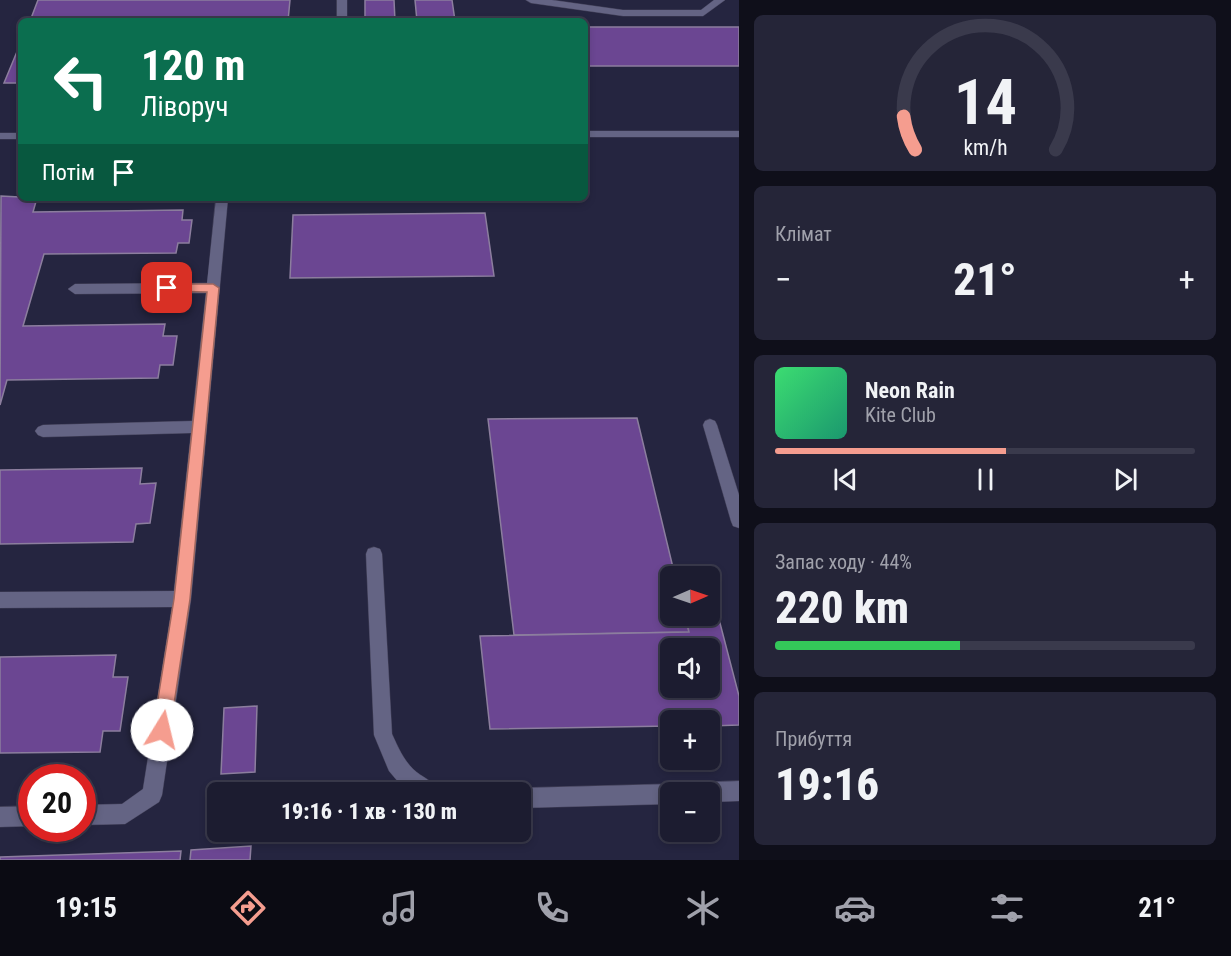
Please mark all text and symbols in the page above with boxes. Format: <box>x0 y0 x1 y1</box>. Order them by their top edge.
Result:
text: 120 m <box>141 41 246 90</box>
icon: left <box>42 42 120 120</box>
text: 14 <box>953 66 1017 139</box>
text: Ліворуч <box>141 91 228 123</box>
text: km/h <box>963 135 1007 160</box>
icon: arrive <box>107 156 140 189</box>
text: Потім <box>42 160 95 185</box>
text: Клімат <box>775 222 832 246</box>
text: 21° <box>953 253 1017 306</box>
text: − <box>775 260 792 299</box>
text: + <box>1179 260 1195 299</box>
pin <box>141 262 192 313</box>
icon: arrive <box>150 271 183 304</box>
text: Neon Rain <box>865 378 955 403</box>
text: Kite Club <box>865 403 936 427</box>
icon: previous <box>829 463 862 496</box>
icon: pause <box>969 463 1002 496</box>
icon: next <box>1109 463 1142 496</box>
text: Запас ходу · 44% <box>775 550 912 574</box>
north arrow <box>660 566 720 626</box>
map controls <box>660 566 720 842</box>
text: 220 km <box>775 581 909 634</box>
button: sound <box>660 638 720 698</box>
position arrow <box>130 698 194 762</box>
button: + <box>660 710 720 770</box>
text: Прибуття <box>775 727 852 751</box>
text: 19:16 <box>775 758 879 811</box>
speed limit sign: 20 <box>18 764 96 842</box>
button: − <box>660 782 720 842</box>
text: 19:16 · 1 хв · 130 m <box>281 799 457 824</box>
icon: directions <box>227 887 269 929</box>
icon: music <box>379 887 421 929</box>
icon: phone <box>531 887 573 929</box>
icon: climate <box>682 887 724 929</box>
icon: car <box>834 887 876 929</box>
icon: filters <box>986 887 1028 929</box>
text: 19:15 <box>55 892 117 924</box>
text: 21° <box>1138 892 1176 924</box>

